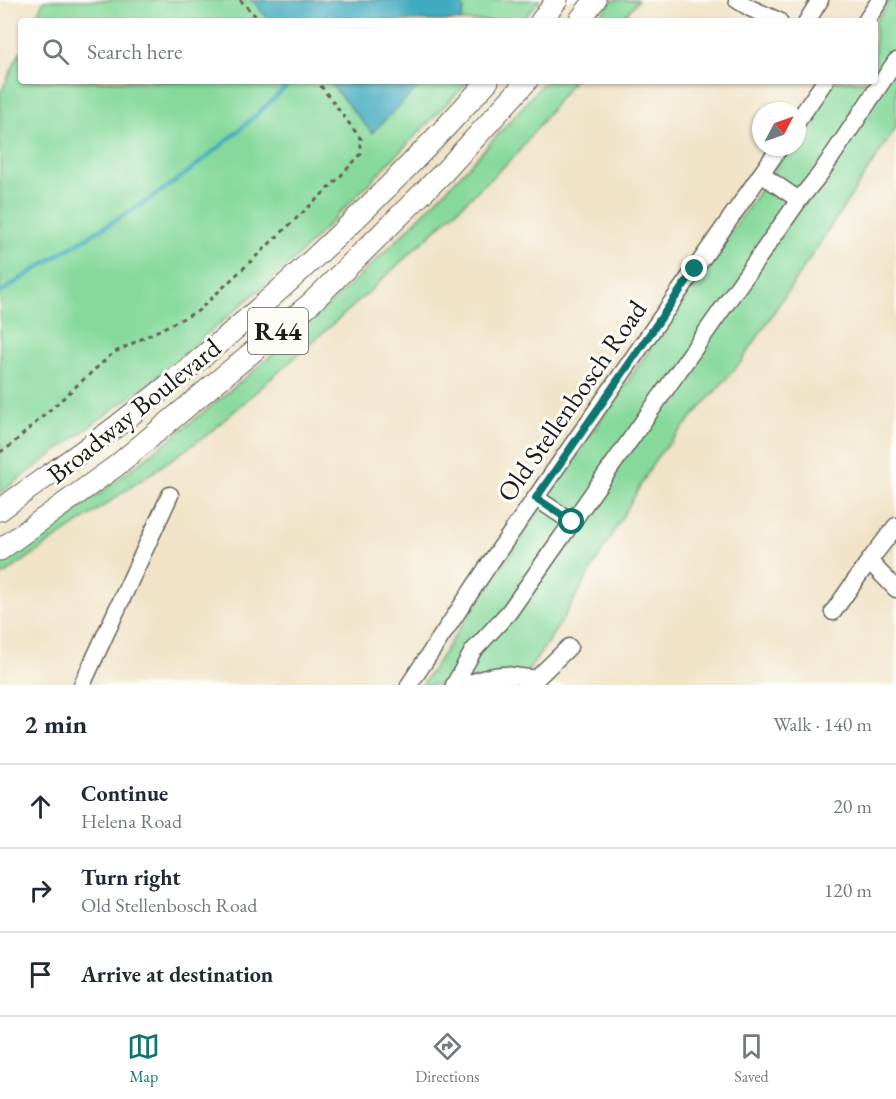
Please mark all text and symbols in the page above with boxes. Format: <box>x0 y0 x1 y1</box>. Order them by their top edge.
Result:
search box <box>18 18 878 84</box>
icon: search <box>39 35 72 68</box>
text: Search here <box>87 37 182 66</box>
north arrow <box>752 102 806 156</box>
route end <box>681 255 707 281</box>
street label: Old Stellenbosch Road <box>489 293 654 508</box>
road number: R44 <box>248 308 308 354</box>
street label: Broadway Boulevard <box>40 330 228 491</box>
route start <box>558 508 584 534</box>
text: 2 min <box>24 707 87 741</box>
text: Walk · 140 m <box>773 711 872 737</box>
text: Continue <box>81 779 168 808</box>
icon: ahead <box>24 790 57 823</box>
text: 20 m <box>833 793 872 819</box>
text: Helena Road <box>81 808 182 834</box>
text: Turn right <box>81 863 180 892</box>
icon: right <box>24 874 57 907</box>
text: 120 m <box>824 877 872 903</box>
text: Old Stellenbosch Road <box>81 892 257 918</box>
icon: arrive <box>24 958 57 991</box>
text: Arrive at destination <box>81 960 273 989</box>
tab: Map <box>127 1030 160 1087</box>
tab: Directions <box>415 1030 480 1087</box>
tab: Saved <box>734 1030 769 1087</box>

